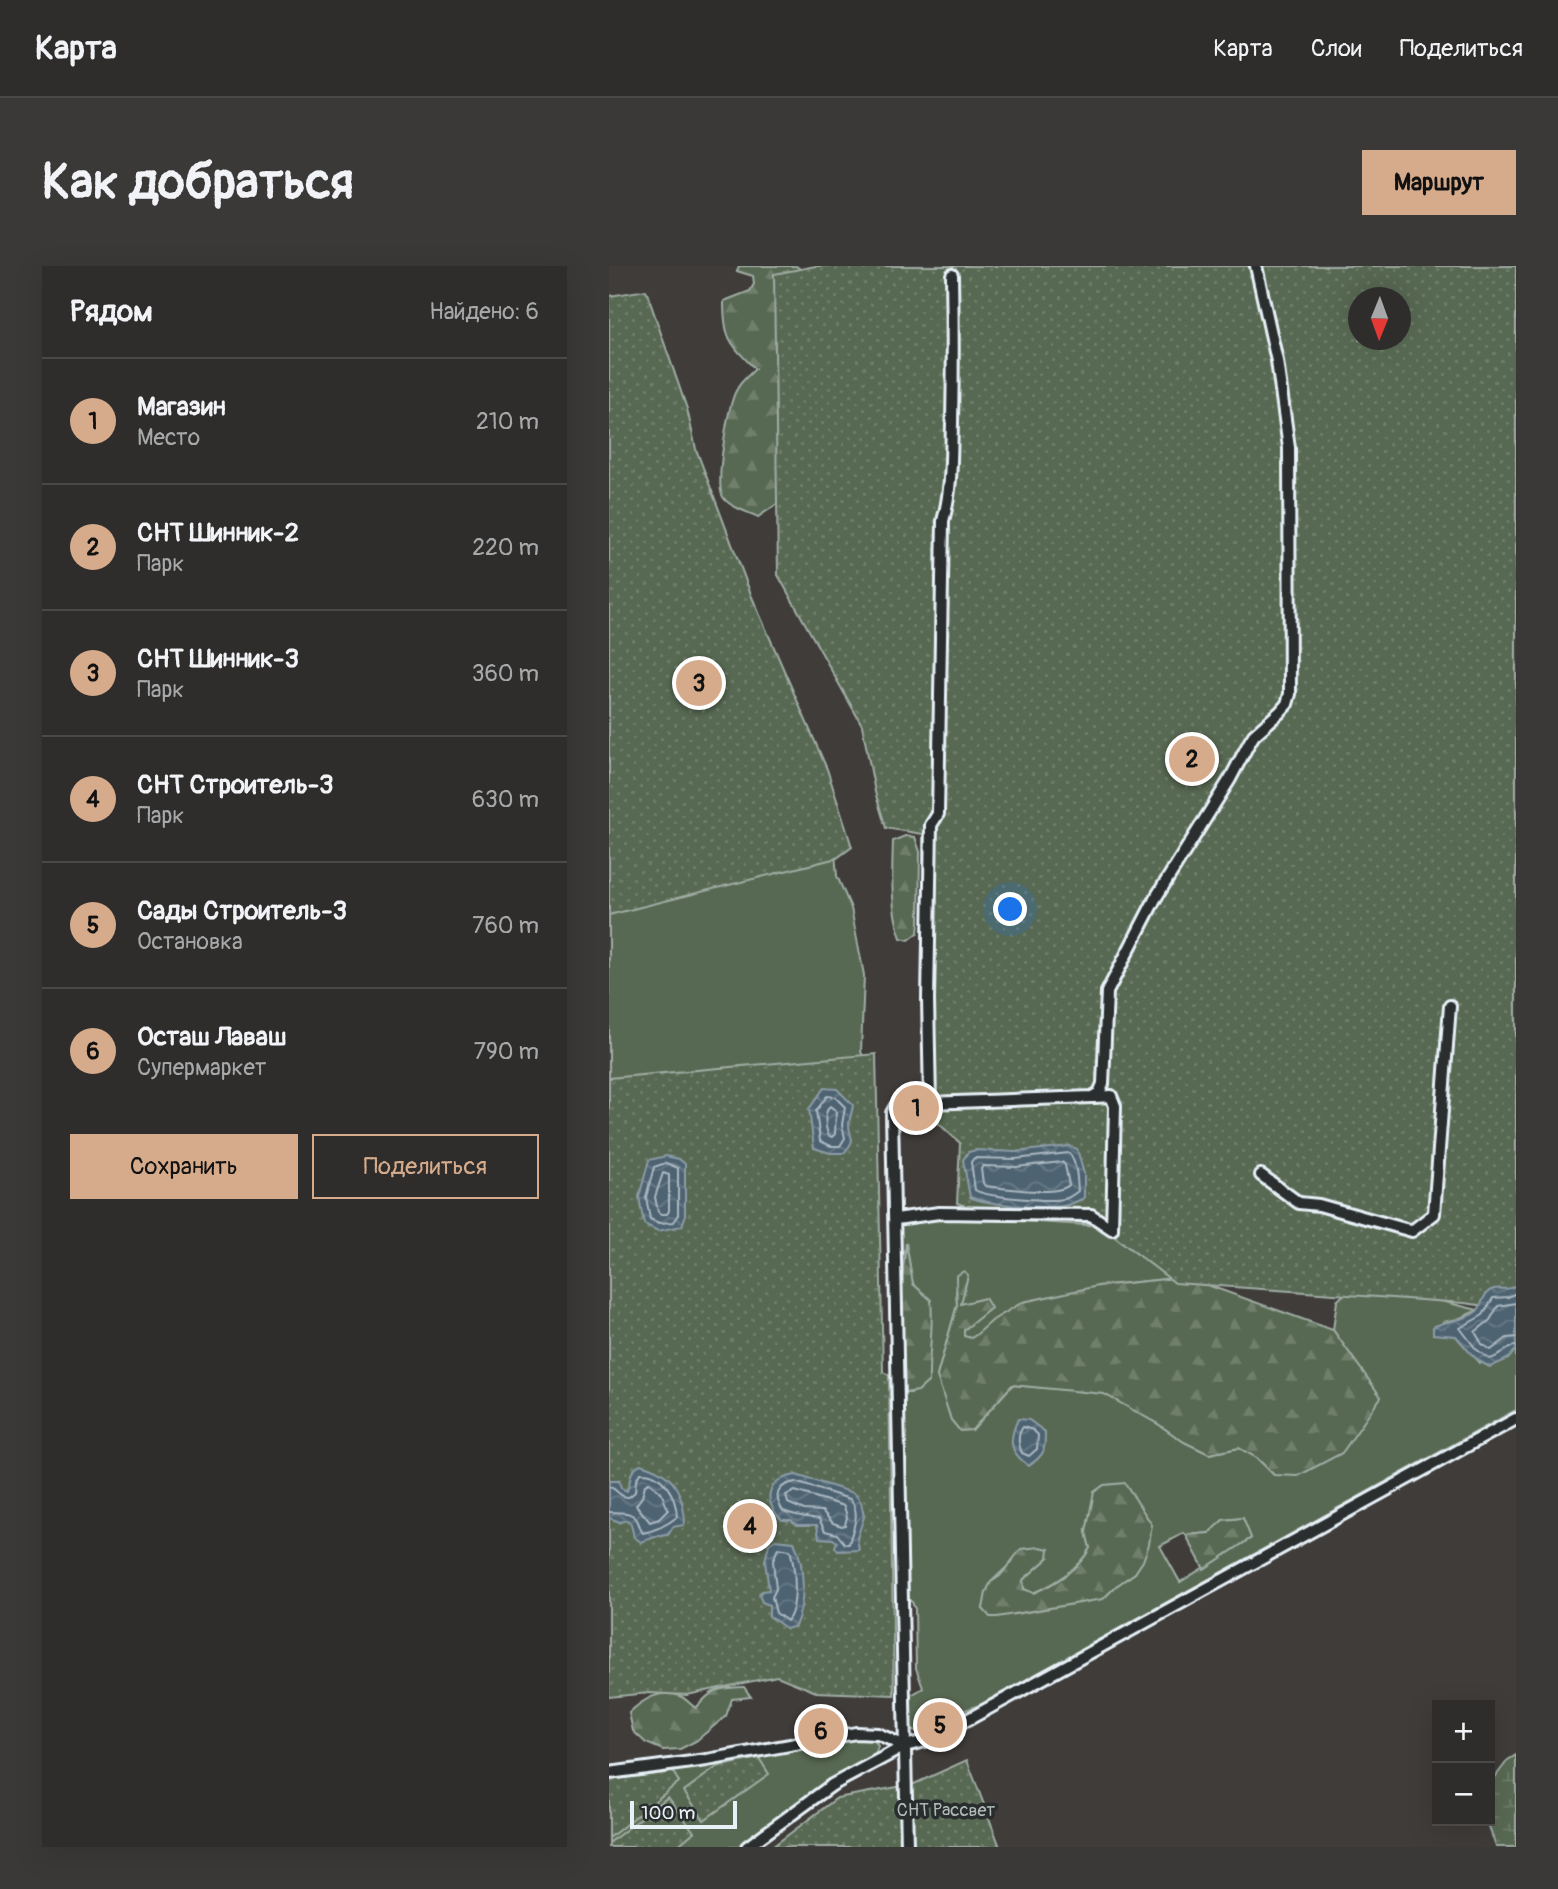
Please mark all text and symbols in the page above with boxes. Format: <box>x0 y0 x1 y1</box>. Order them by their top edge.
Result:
text: Карта <box>35 28 117 69</box>
text: Карта <box>1213 34 1273 63</box>
text: Слои <box>1311 34 1362 63</box>
text: Поделиться <box>1400 34 1523 63</box>
button: Маршрут <box>1362 150 1516 215</box>
text: Как добраться <box>42 152 354 213</box>
north arrow <box>1348 287 1411 350</box>
text: Рядом <box>70 293 153 330</box>
text: Найдено: 6 <box>429 297 539 326</box>
text: Магазин <box>137 391 226 423</box>
text: 1 <box>89 407 98 436</box>
text: 210 m <box>476 407 539 436</box>
text: Место <box>137 423 200 452</box>
text: СНТ Шинник-2 <box>137 517 299 549</box>
text: 2 <box>87 533 99 562</box>
text: 220 m <box>472 533 539 562</box>
text: Парк <box>137 549 184 578</box>
text: СНТ Шинник-3 <box>137 643 299 675</box>
pin: 3 <box>676 657 722 709</box>
text: 3 <box>87 659 99 688</box>
text: 360 m <box>472 659 539 688</box>
text: Парк <box>137 675 184 704</box>
pin: 2 <box>1169 733 1215 785</box>
text: СНТ Строитель-3 <box>137 769 334 801</box>
text: 4 <box>86 785 100 814</box>
text: 630 m <box>472 785 539 814</box>
text: Парк <box>137 801 184 830</box>
your location <box>993 892 1027 926</box>
text: Сады Строитель-3 <box>137 895 347 927</box>
text: 5 <box>87 911 99 940</box>
text: 760 m <box>472 911 539 940</box>
text: Остановка <box>137 927 243 956</box>
text: Осташ Лаваш <box>137 1021 286 1053</box>
text: 6 <box>86 1037 100 1066</box>
text: 790 m <box>474 1037 539 1066</box>
text: Супермаркет <box>137 1053 266 1082</box>
pin: 1 <box>893 1082 939 1134</box>
button: Сохранить <box>70 1134 298 1199</box>
button: Поделиться <box>312 1134 539 1199</box>
pin: 4 <box>727 1500 773 1552</box>
pin: 5 <box>917 1699 963 1751</box>
map controls <box>1432 1700 1495 1826</box>
button: + <box>1432 1700 1495 1763</box>
pin: 6 <box>798 1705 844 1757</box>
button: − <box>1432 1763 1495 1826</box>
scale bar <box>630 1798 737 1830</box>
park label: СНТ Рассвет <box>897 1799 995 1822</box>
text: 100 m <box>641 1801 695 1825</box>

